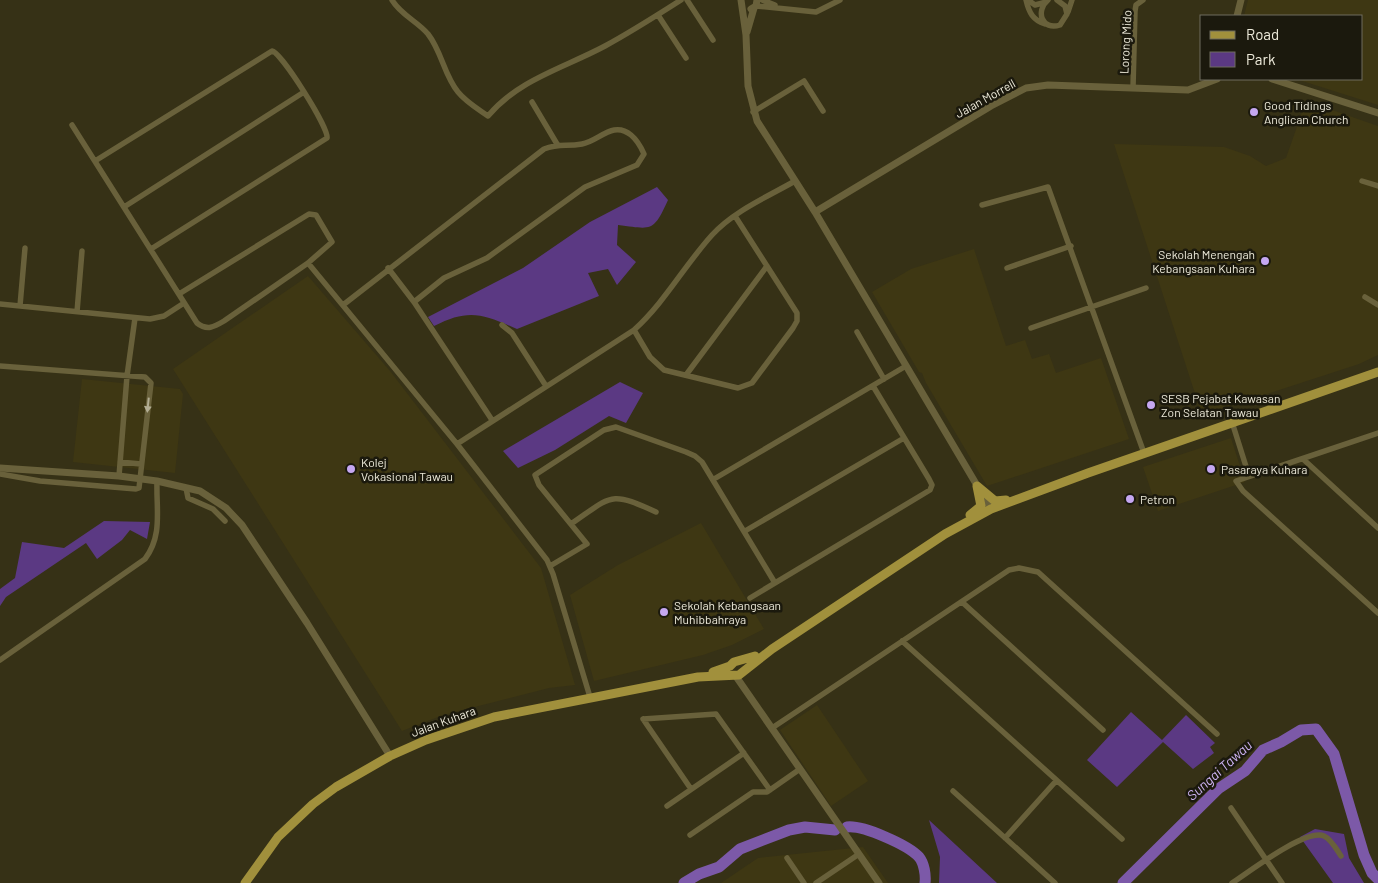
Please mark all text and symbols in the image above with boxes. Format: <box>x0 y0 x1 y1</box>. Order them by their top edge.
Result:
street label: Lorong Mido <box>1116 10 1134 74</box>
legend <box>1200 15 1363 80</box>
text: Road <box>1246 25 1279 43</box>
text: Park <box>1246 50 1276 68</box>
street label: Jalan Morrell <box>953 76 1017 120</box>
place label: Good Tidings Anglican Church <box>1264 98 1348 126</box>
marker: Good Tidings Anglican Church <box>1248 106 1260 118</box>
place label: Sekolah Menengah Kebangsaan Kuhara <box>1152 247 1255 275</box>
marker: Sekolah Menengah Kebangsaan Kuhara <box>1259 255 1271 267</box>
place label: SESB Pejabat Kawasan Zon Selatan Tawau <box>1161 391 1280 419</box>
one-way arrow <box>144 397 152 413</box>
marker: SESB Pejabat Kawasan Zon Selatan Tawau <box>1145 399 1157 411</box>
place label: Kolej Vokasional Tawau <box>361 455 453 483</box>
place label: Pasaraya Kuhara <box>1221 462 1307 476</box>
marker: Kolej Vokasional Tawau <box>345 463 357 475</box>
marker: Pasaraya Kuhara <box>1205 463 1217 475</box>
place label: Petron <box>1140 492 1175 506</box>
marker: Petron <box>1124 493 1136 505</box>
place label: Sekolah Kebangsaan Muhibbahraya <box>674 598 781 626</box>
marker: Sekolah Kebangsaan Muhibbahraya <box>658 606 670 618</box>
street label: Jalan Kuhara <box>409 703 477 739</box>
water label: Sungai Tawau <box>1183 736 1255 804</box>

